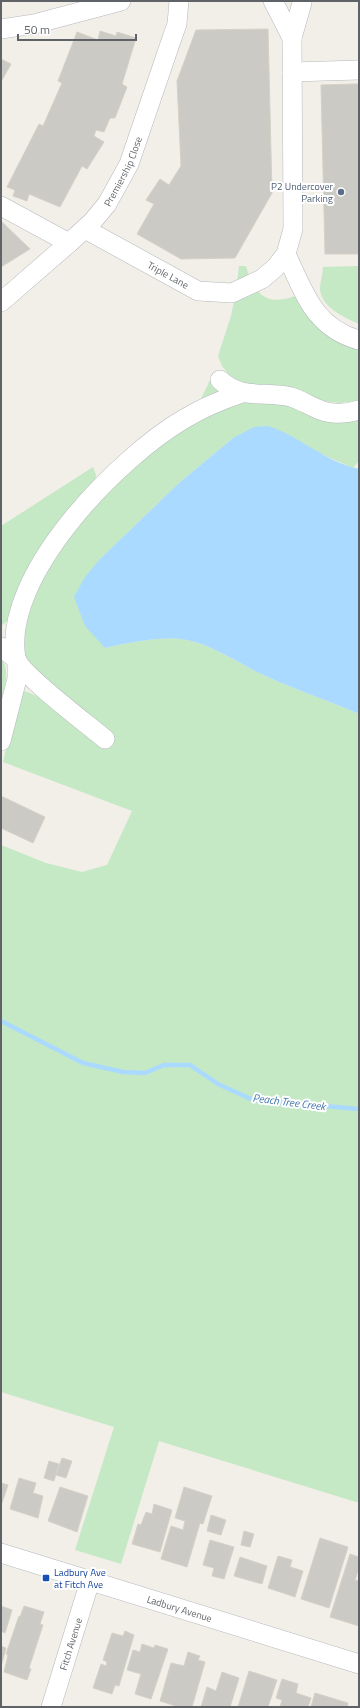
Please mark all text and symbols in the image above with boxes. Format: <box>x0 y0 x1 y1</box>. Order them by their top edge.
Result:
scale bar <box>18 16 136 42</box>
text: 50 m <box>24 20 50 39</box>
street label: Premiership Close <box>100 135 146 209</box>
place label: P2 Undercover Parking <box>271 179 334 206</box>
marker: P2 Undercover Parking <box>336 187 346 197</box>
street label: Triple Lane <box>145 258 191 293</box>
water label: Peach Tree Creek <box>252 1090 327 1115</box>
place label: Ladbury Ave at Fitch Ave <box>54 1565 106 1592</box>
marker: Ladbury Ave at Fitch Ave <box>41 1573 51 1583</box>
street label: Ladbury Avenue <box>145 1592 214 1626</box>
street label: Fitch Avenue <box>56 1616 86 1672</box>

